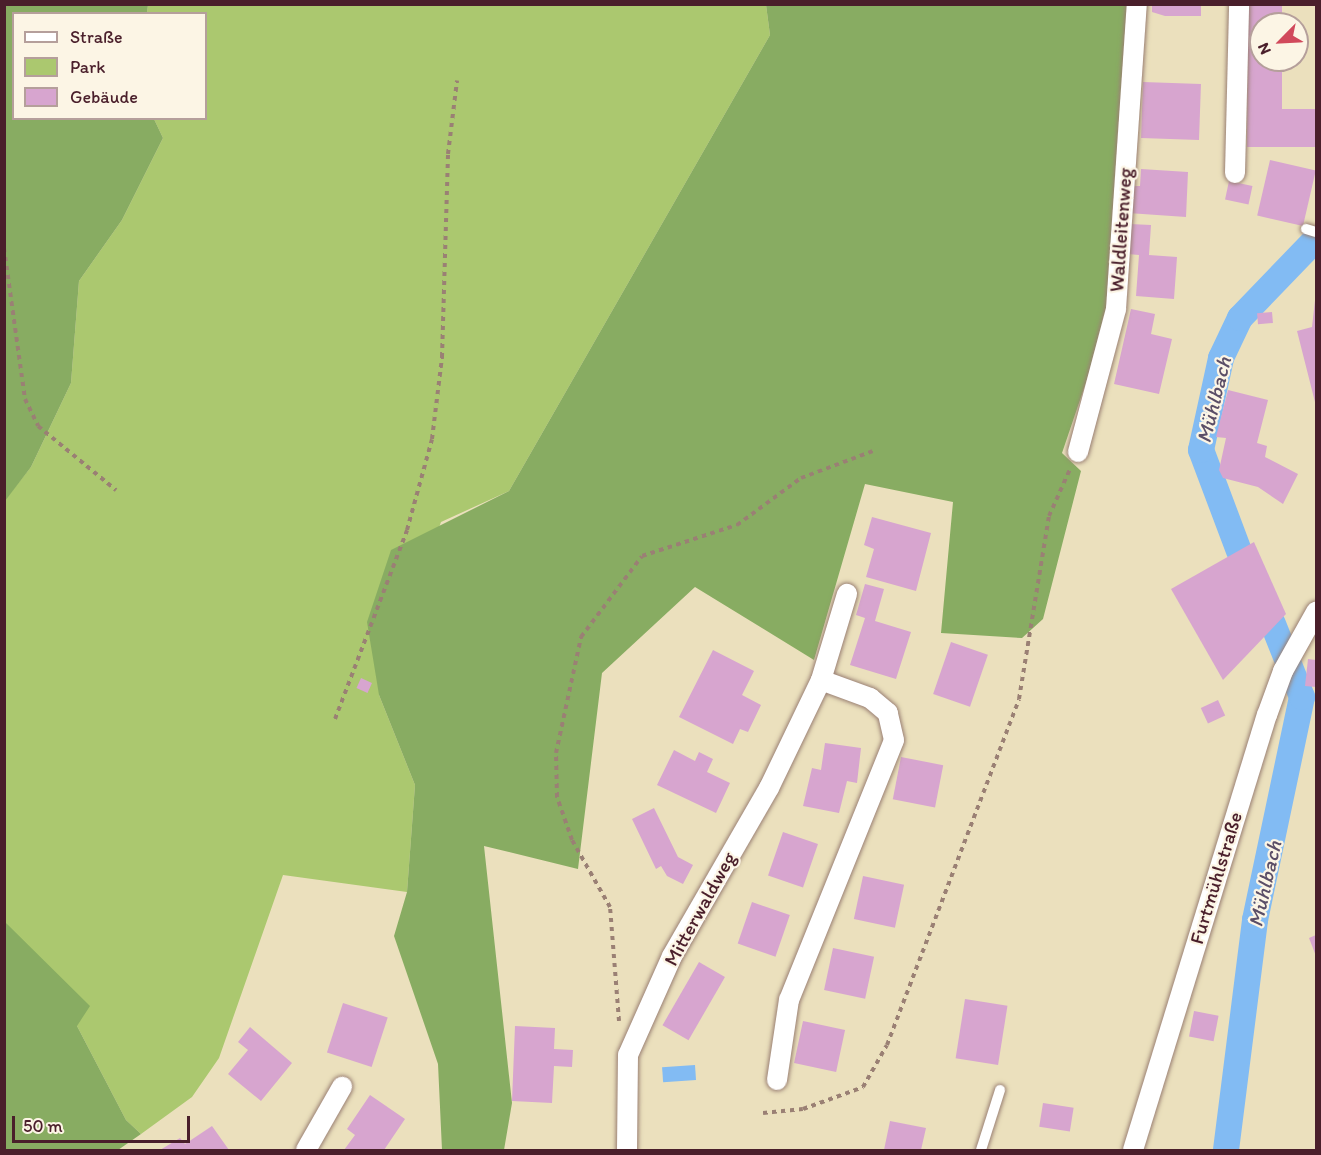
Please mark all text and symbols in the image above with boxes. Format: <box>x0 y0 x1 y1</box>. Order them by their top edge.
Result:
legend <box>12 12 207 120</box>
north arrow <box>1249 12 1309 72</box>
text: Straße <box>70 26 123 48</box>
text: N <box>1253 40 1275 58</box>
text: Park <box>70 56 105 78</box>
text: Gebäude <box>70 86 138 108</box>
street label: Waldleitenweg <box>1105 167 1137 293</box>
water label: Mühlbach <box>1191 354 1237 446</box>
street label: Furtmühlstraße <box>1184 809 1248 947</box>
water label: Mühlbach <box>1243 838 1287 930</box>
street label: Mitterwaldweg <box>659 848 741 970</box>
scale bar <box>15 1104 194 1142</box>
text: 50 m <box>23 1115 63 1137</box>

